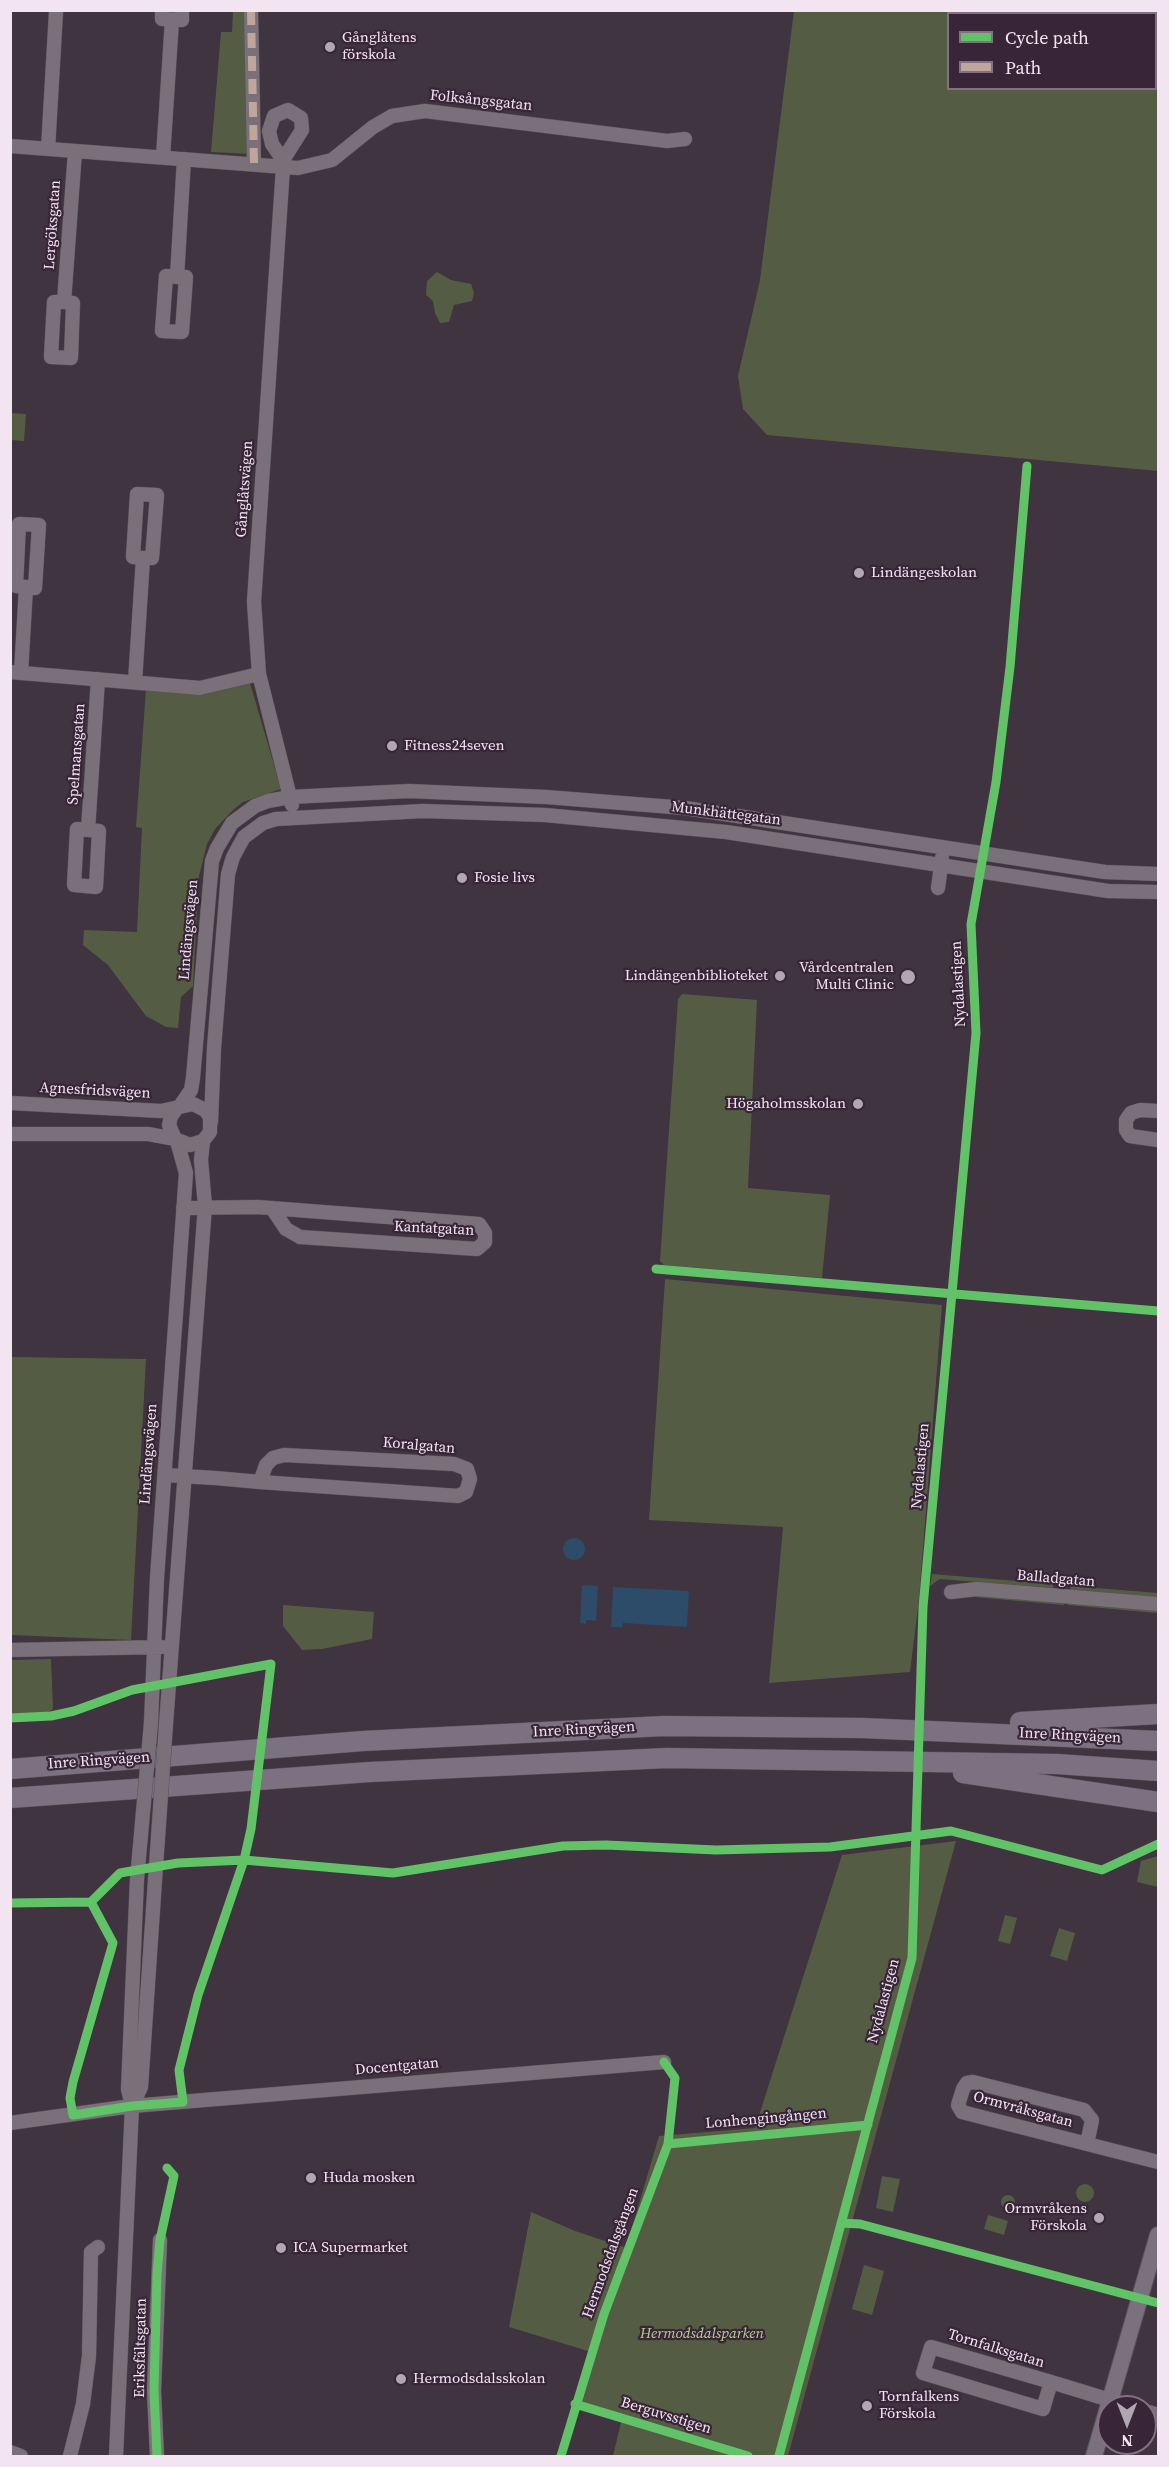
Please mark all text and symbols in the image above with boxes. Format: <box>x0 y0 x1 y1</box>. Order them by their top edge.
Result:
legend <box>947 12 1157 90</box>
text: Cycle path <box>1005 25 1089 50</box>
place label: Gånglåtens förskola <box>342 29 417 64</box>
marker: Gånglåtens förskola <box>323 40 337 54</box>
text: Path <box>1005 55 1041 80</box>
street label: Folksångsgatan <box>429 87 533 115</box>
street label: Lergöksgatan <box>41 180 65 270</box>
street label: Gånglåtsvägen <box>233 440 257 538</box>
place label: Lindängeskolan <box>871 564 977 582</box>
marker: Lindängeskolan <box>852 566 866 580</box>
street label: Spelmansgatan <box>64 703 90 805</box>
place label: Fitness24seven <box>404 737 505 755</box>
marker: Fitness24seven <box>385 739 399 753</box>
street label: Munkhättegatan <box>670 798 782 830</box>
place label: Fosie livs <box>474 869 535 887</box>
marker: Fosie livs <box>455 871 469 885</box>
street label: Lindängsvägen <box>176 879 202 981</box>
street label: Nydalastigen <box>948 940 970 1028</box>
place label: Vårdcentralen Multi Clinic <box>799 959 894 994</box>
place label: Lindängenbiblioteket <box>625 967 768 985</box>
marker: Vårdcentralen Multi Clinic <box>899 968 917 986</box>
marker: Lindängenbiblioteket <box>773 969 787 983</box>
street label: Agnesfridsvägen <box>39 1079 151 1103</box>
place label: Högaholmsskolan <box>726 1095 846 1113</box>
marker: Högaholmsskolan <box>851 1097 865 1111</box>
street label: Kantatgatan <box>393 1218 475 1240</box>
street label: Lindängsvägen <box>137 1403 161 1505</box>
street label: Nydalastigen <box>908 1422 934 1510</box>
street label: Koralgatan <box>382 1434 456 1458</box>
street label: Balladgatan <box>1016 1567 1096 1591</box>
street label: Inre Ringvägen <box>532 1718 636 1742</box>
street label: Inre Ringvägen <box>1018 1724 1122 1748</box>
street label: Inre Ringvägen <box>47 1748 151 1774</box>
street label: Nydalastigen <box>864 1957 904 2045</box>
street label: Docentgatan <box>354 2054 440 2080</box>
street label: Ormvråksgatan <box>971 2088 1075 2132</box>
street label: Lonhengingången <box>705 2105 827 2133</box>
place label: Huda mosken <box>323 2169 415 2187</box>
marker: Huda mosken <box>304 2171 318 2185</box>
street label: Hermodsdalsgången <box>579 2185 643 2321</box>
place label: Ormvråkens Förskola <box>1004 2200 1087 2235</box>
marker: Ormvråkens Förskola <box>1092 2211 1106 2225</box>
place label: ICA Supermarket <box>293 2239 408 2257</box>
marker: ICA Supermarket <box>274 2241 288 2255</box>
street label: Eriksfältsgatan <box>131 2298 151 2398</box>
park label: Hermodsdalsparken <box>640 2325 764 2343</box>
street label: Tornfalksgatan <box>945 2326 1047 2372</box>
place label: Hermodsdalsskolan <box>413 2370 546 2388</box>
marker: Hermodsdalsskolan <box>394 2372 408 2386</box>
place label: Tornfalkens Förskola <box>879 2388 959 2423</box>
street label: Berguvsstigen <box>619 2394 713 2438</box>
north arrow <box>1097 2395 1157 2455</box>
marker: Tornfalkens Förskola <box>860 2399 874 2413</box>
text: N <box>1121 2430 1133 2452</box>

